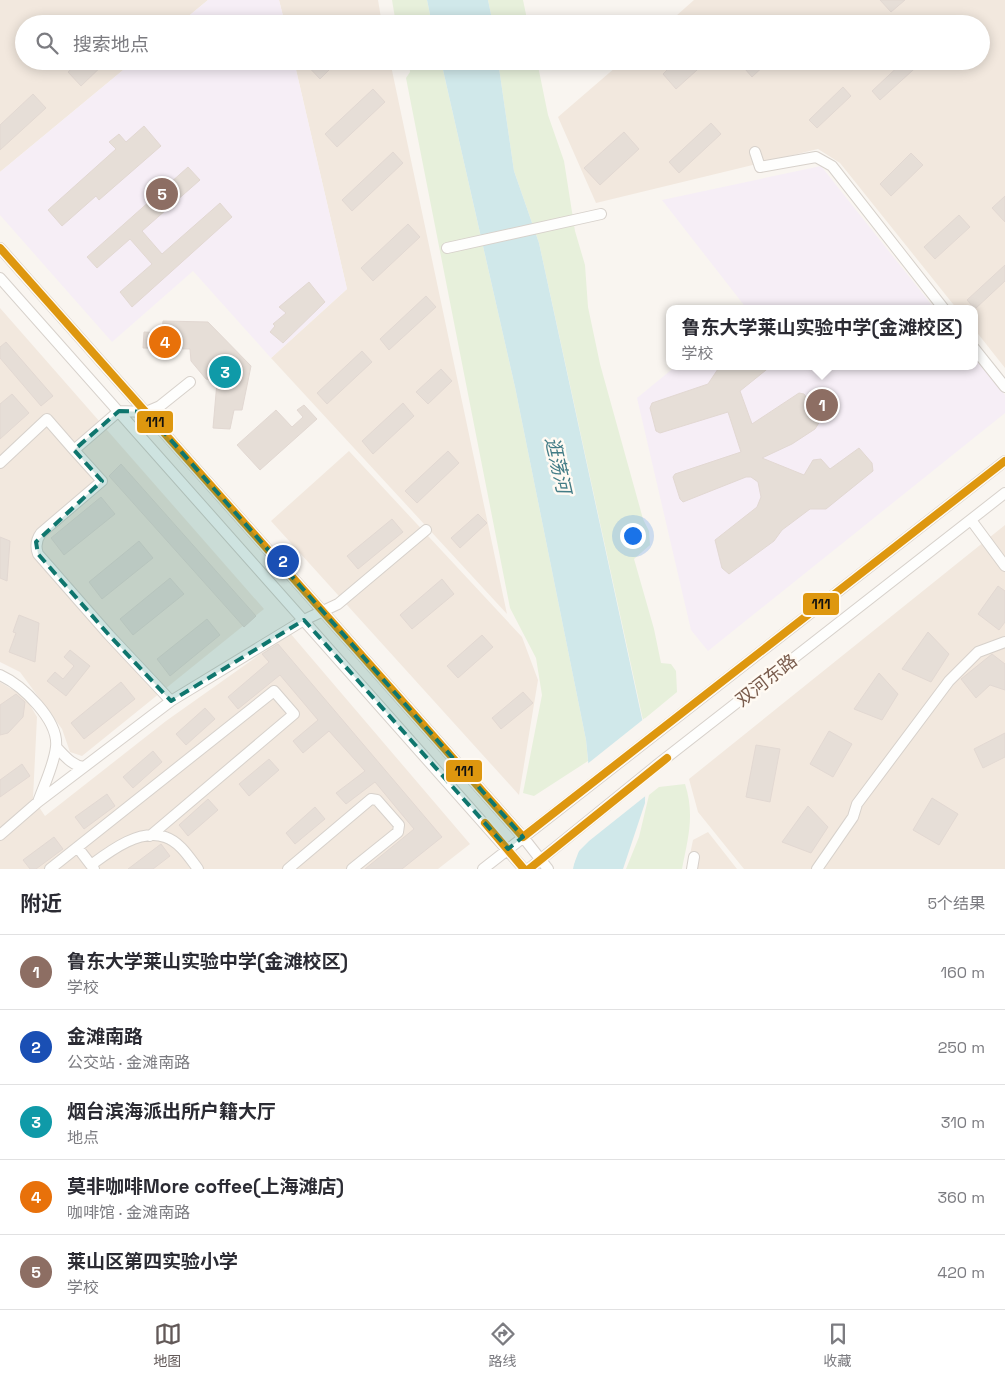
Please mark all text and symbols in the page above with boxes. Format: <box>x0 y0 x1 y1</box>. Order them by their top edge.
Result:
search box <box>15 15 990 70</box>
icon: search <box>33 29 61 57</box>
text: 搜索地点 <box>73 32 149 57</box>
pin: 5 <box>146 175 178 213</box>
popup <box>666 305 978 370</box>
text: 鲁东大学莱山实验中学(金滩校区) <box>682 315 962 340</box>
pin: 4 <box>149 323 181 361</box>
text: 学校 <box>682 343 714 364</box>
pin: 3 <box>209 353 241 391</box>
pin: 1 <box>806 386 838 424</box>
line badge: 111 <box>136 410 174 434</box>
text: 111 <box>146 413 164 431</box>
water label: 逛荡河 <box>539 434 577 499</box>
your location <box>620 523 646 549</box>
pin: 2 <box>267 542 299 580</box>
line badge: 111 <box>802 592 840 616</box>
text: 111 <box>812 595 830 613</box>
street label: 双河东路 <box>731 649 801 711</box>
line badge: 111 <box>445 759 483 783</box>
text: 111 <box>455 762 473 780</box>
text: 附近 <box>20 890 62 917</box>
text: 5个结果 <box>927 893 985 914</box>
text: 鲁东大学莱山实验中学(金滩校区) <box>67 949 348 974</box>
text: 1 <box>32 962 40 983</box>
text: 160 m <box>940 962 985 983</box>
text: 学校 <box>67 977 99 998</box>
text: 金滩南路 <box>67 1024 143 1049</box>
text: 2 <box>31 1037 41 1058</box>
text: 250 m <box>938 1037 985 1058</box>
text: 公交站 · 金滩南路 <box>67 1052 190 1073</box>
text: 烟台滨海派出所户籍大厅 <box>67 1099 276 1124</box>
text: 3 <box>31 1112 41 1133</box>
text: 310 m <box>941 1112 985 1133</box>
text: 地点 <box>67 1127 99 1148</box>
text: 莫非咖啡More coffee(上海滩店) <box>67 1174 344 1199</box>
text: 4 <box>31 1187 41 1208</box>
text: 360 m <box>937 1187 985 1208</box>
text: 咖啡馆 · 金滩南路 <box>67 1202 190 1223</box>
text: 莱山区第四实验小学 <box>67 1249 238 1274</box>
text: 5 <box>31 1262 41 1283</box>
text: 420 m <box>937 1262 985 1283</box>
text: 学校 <box>67 1277 99 1298</box>
tab: 地图 <box>154 1320 182 1370</box>
tab: 路线 <box>489 1320 517 1370</box>
tab: 收藏 <box>824 1320 852 1370</box>

